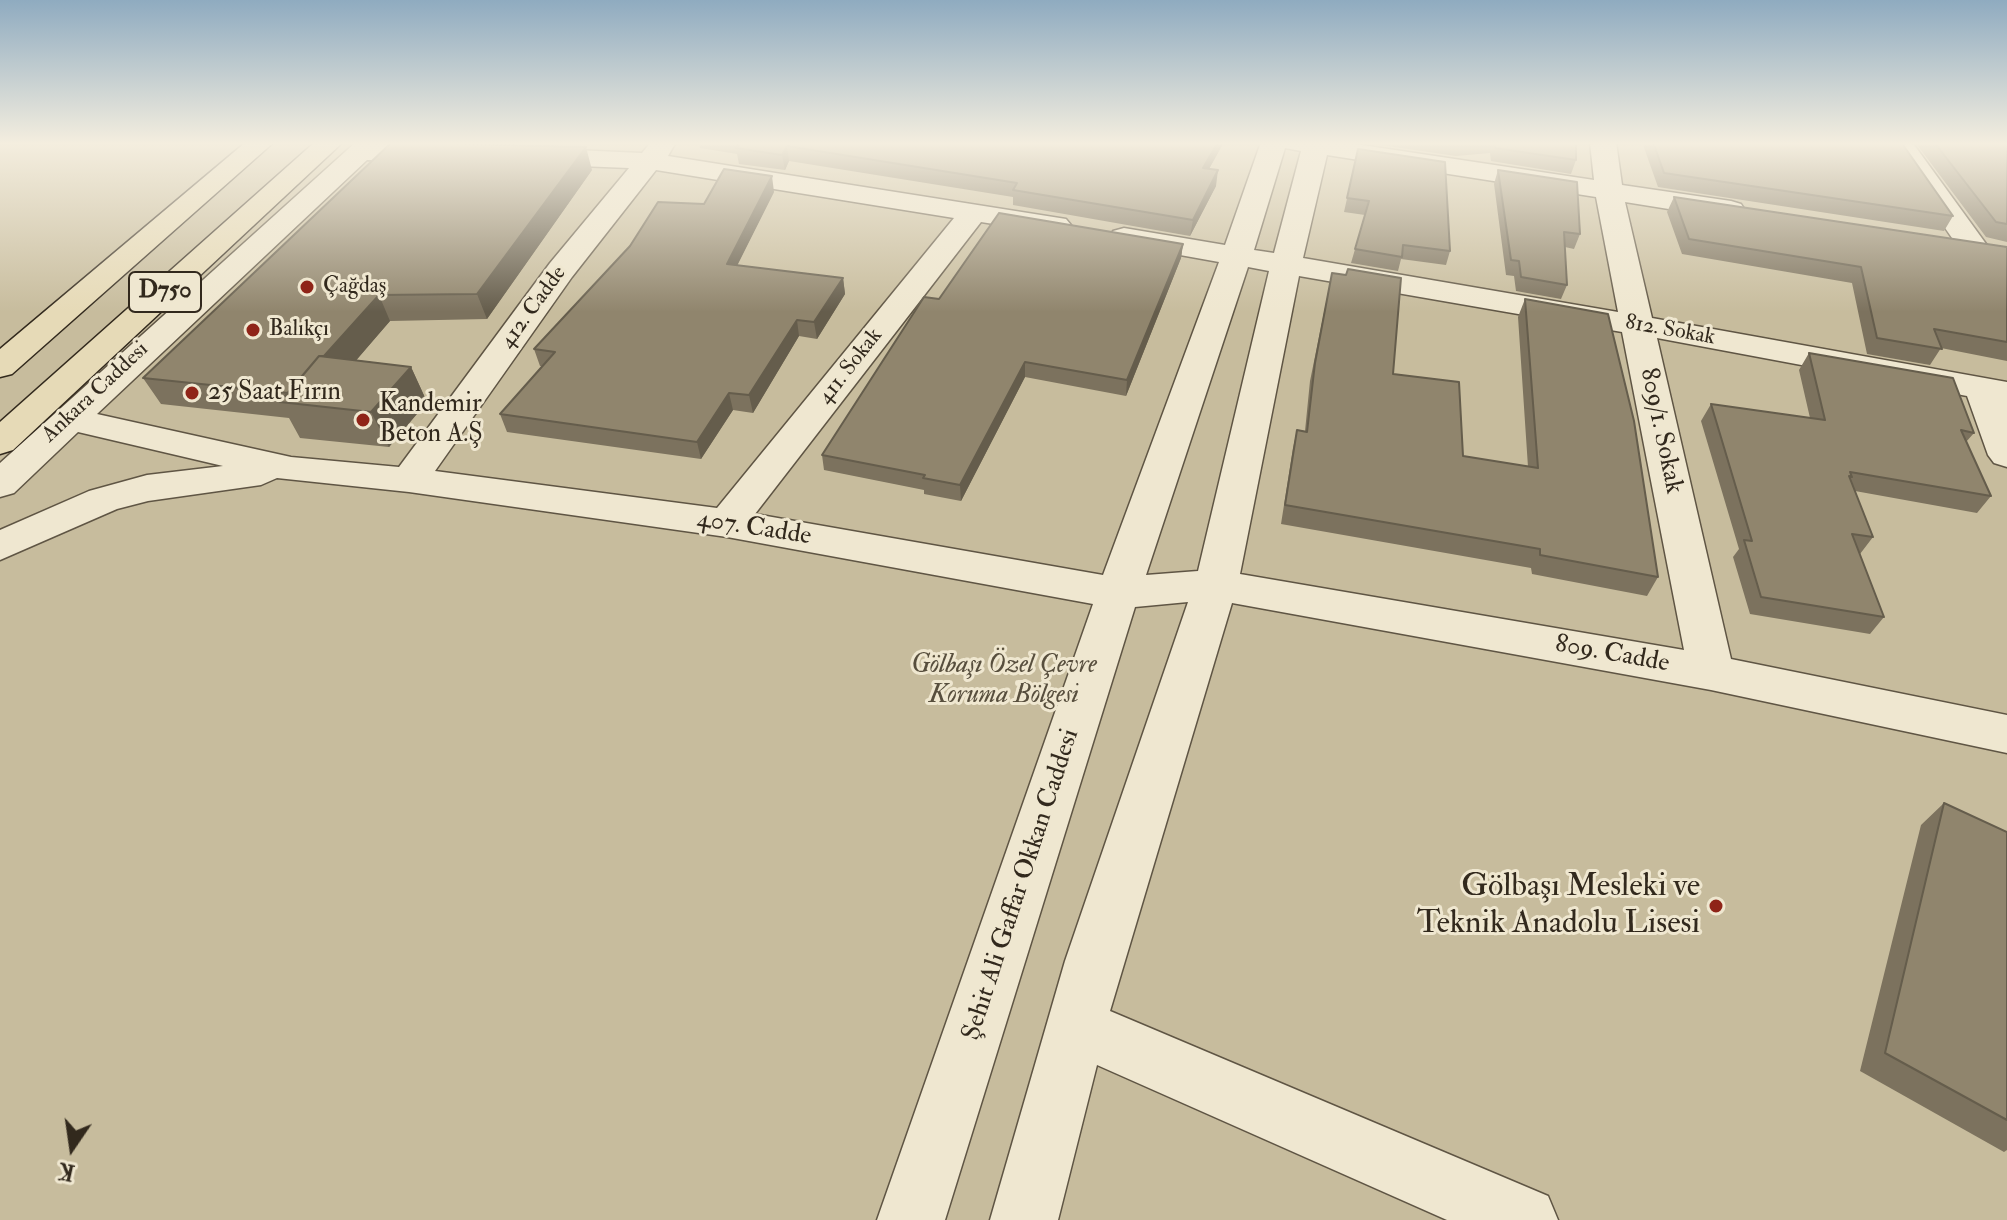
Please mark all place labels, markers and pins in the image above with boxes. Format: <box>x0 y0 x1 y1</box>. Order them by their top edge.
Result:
place label: Çağdaş <box>323 274 386 300</box>
marker: Çağdaş <box>298 278 316 296</box>
place label: Balıkçı <box>269 317 329 343</box>
marker: Balıkçı <box>244 321 262 339</box>
place label: 25 Saat Fırın <box>208 377 341 409</box>
marker: 25 Saat Fırın <box>183 384 201 402</box>
place label: Kandemir Beton A.Ş <box>379 389 483 450</box>
marker: Kandemir Beton A.Ş <box>354 411 372 429</box>
place label: Gölbaşı Mesleki ve Teknik Anadolu Lisesi <box>1417 869 1700 944</box>
marker: Gölbaşı Mesleki ve Teknik Anadolu Lisesi <box>1707 897 1725 915</box>

